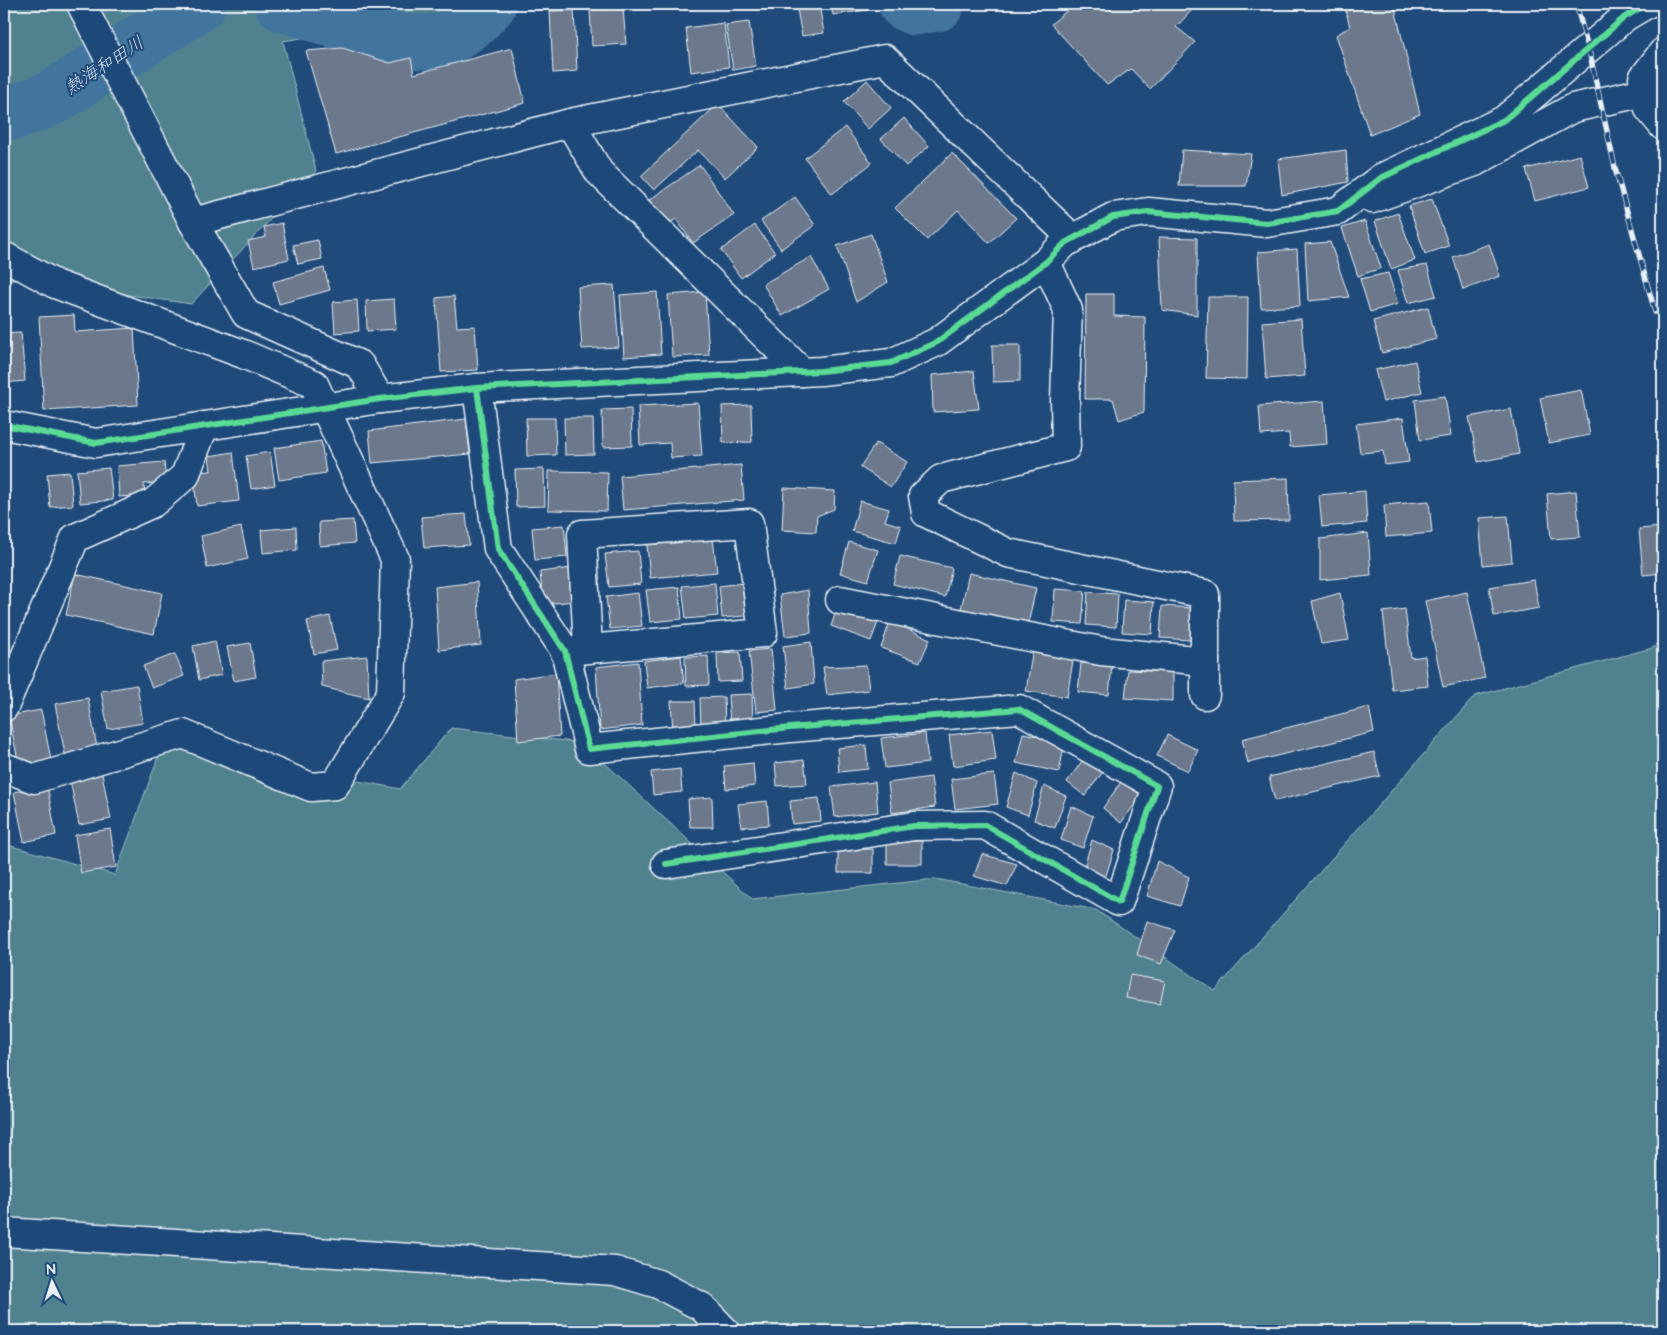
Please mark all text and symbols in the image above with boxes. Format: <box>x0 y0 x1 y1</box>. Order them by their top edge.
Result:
water label: 熱海和田川 <box>60 30 149 100</box>
north arrow <box>28 1258 78 1308</box>
text: N <box>46 1260 56 1280</box>

